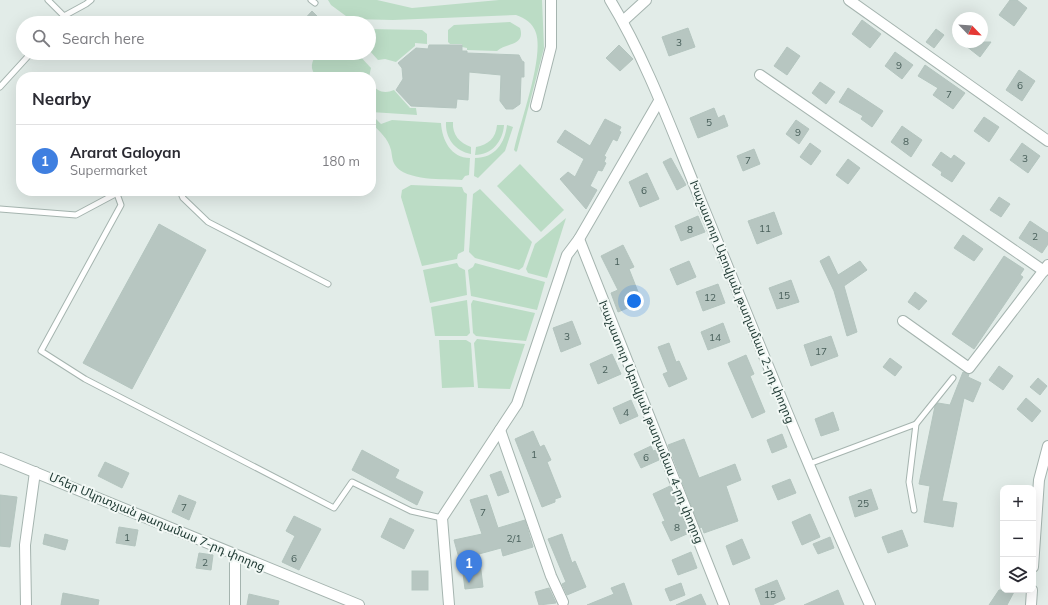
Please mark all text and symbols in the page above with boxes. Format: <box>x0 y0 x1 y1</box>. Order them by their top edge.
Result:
north arrow <box>952 12 988 48</box>
search box <box>16 16 376 60</box>
icon: search <box>30 27 52 49</box>
text: Search here <box>62 29 144 48</box>
house number: 3 <box>676 36 682 49</box>
house number: 9 <box>896 59 902 72</box>
house number: 6 <box>1017 79 1023 92</box>
text: Nearby <box>32 88 91 109</box>
house number: 7 <box>946 88 952 101</box>
house number: 5 <box>706 116 712 129</box>
house number: 9 <box>795 126 801 139</box>
house number: 8 <box>903 135 909 148</box>
text: Ararat Galoyan <box>70 143 181 162</box>
house number: 3 <box>1022 152 1028 165</box>
text: 1 <box>41 153 49 169</box>
text: 180 m <box>322 153 360 169</box>
house number: 7 <box>745 154 751 167</box>
text: Supermarket <box>70 162 147 178</box>
street label: Խաչատուր Աբովյան թաղամաս 2-րդ փողոց <box>687 178 798 426</box>
house number: 6 <box>641 184 647 197</box>
house number: 11 <box>759 222 771 235</box>
house number: 8 <box>687 223 693 236</box>
house number: 2 <box>1032 230 1038 243</box>
house number: 1 <box>614 255 620 268</box>
house number: 15 <box>778 289 790 302</box>
your location <box>624 291 644 311</box>
house number: 12 <box>704 291 716 304</box>
street label: Խաչատուր Աբովյան թաղամաս 4-րդ փողոց <box>596 298 707 546</box>
house number: 3 <box>564 330 570 343</box>
house number: 14 <box>709 331 721 344</box>
house number: 17 <box>815 345 827 358</box>
house number: 2 <box>602 363 608 376</box>
house number: 4 <box>623 406 629 419</box>
house number: 1 <box>531 448 537 461</box>
house number: 6 <box>643 451 649 464</box>
street label: Մհեր Մկրտչյան թաղամաս 7-րդ փողոց <box>47 469 268 574</box>
map controls <box>1000 485 1036 593</box>
button: + <box>1000 485 1036 521</box>
house number: 25 <box>857 497 869 510</box>
house number: 7 <box>181 501 187 514</box>
house number: 7 <box>480 506 486 519</box>
house number: 8 <box>674 521 680 534</box>
button: − <box>1000 521 1036 557</box>
house number: 1 <box>124 531 130 544</box>
house number: 2/1 <box>507 532 521 545</box>
pin: 1 <box>456 550 482 583</box>
house number: 6 <box>291 552 297 565</box>
house number: 2 <box>202 556 208 569</box>
button: layers <box>1000 557 1036 593</box>
house number: 15 <box>764 588 776 601</box>

